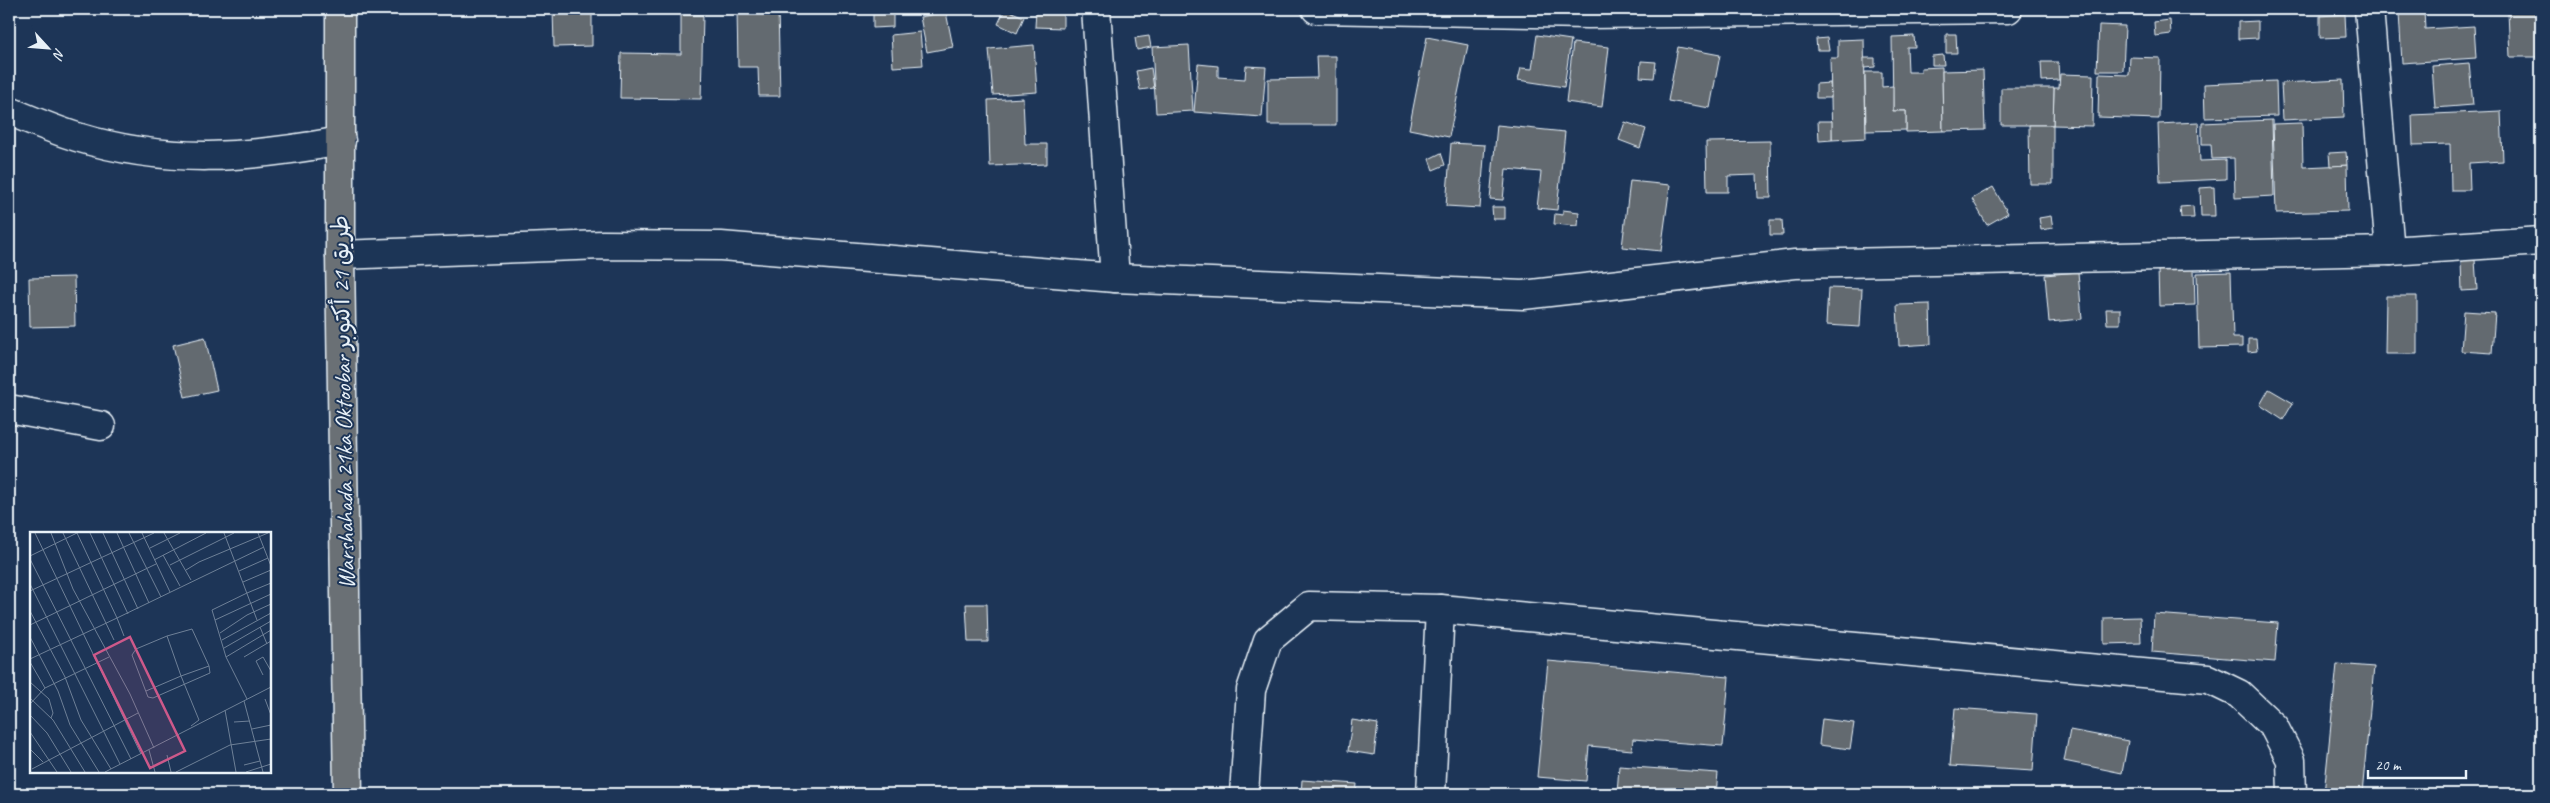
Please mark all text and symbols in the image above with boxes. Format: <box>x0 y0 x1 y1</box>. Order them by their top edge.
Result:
north arrow <box>22 22 72 72</box>
text: N <box>49 46 69 63</box>
street label: Warshahada 21ka Oktoobar طريق 21 أكتوبر <box>325 215 361 589</box>
inset map <box>30 532 271 773</box>
scale bar <box>2368 748 2465 780</box>
text: 20 m <box>2375 756 2402 775</box>

